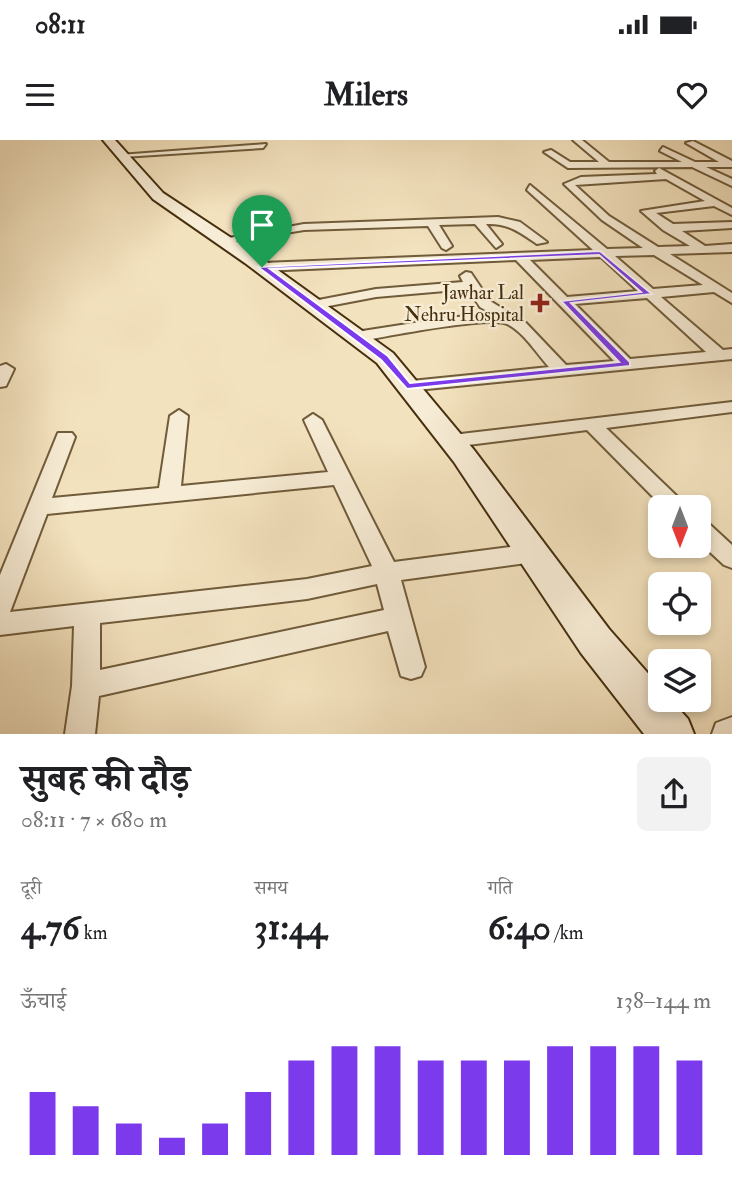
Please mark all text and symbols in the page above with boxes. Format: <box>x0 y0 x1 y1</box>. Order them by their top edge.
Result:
text: 08:11 <box>35 9 86 41</box>
text: Milers <box>324 75 408 115</box>
icon: menu <box>21 76 59 114</box>
icon: heart <box>673 76 711 114</box>
pin <box>232 195 292 267</box>
icon: arrive <box>243 206 281 244</box>
place label: Jawhar Lal Nehru Hospital <box>404 281 524 328</box>
marker: Jawhar Lal Nehru Hospital <box>530 293 550 313</box>
north arrow <box>648 495 710 558</box>
map controls <box>648 495 711 712</box>
button: locate <box>648 572 711 635</box>
button: layers <box>648 649 711 712</box>
text: सुबह की दौड़ <box>21 755 190 803</box>
button: share <box>637 757 711 831</box>
text: 08:11 · 7 × 680 m <box>21 805 167 834</box>
text: दूरी <box>21 876 42 900</box>
text: समय <box>254 876 288 900</box>
text: गति <box>488 876 513 900</box>
text: 4.76 <box>21 906 80 950</box>
text: 31:44 <box>254 906 327 950</box>
text: 6:40 <box>488 906 551 950</box>
text: km <box>80 921 108 945</box>
text: /km <box>551 921 584 945</box>
text: ऊँचाई <box>21 986 66 1015</box>
text: 138–144 m <box>616 986 711 1015</box>

